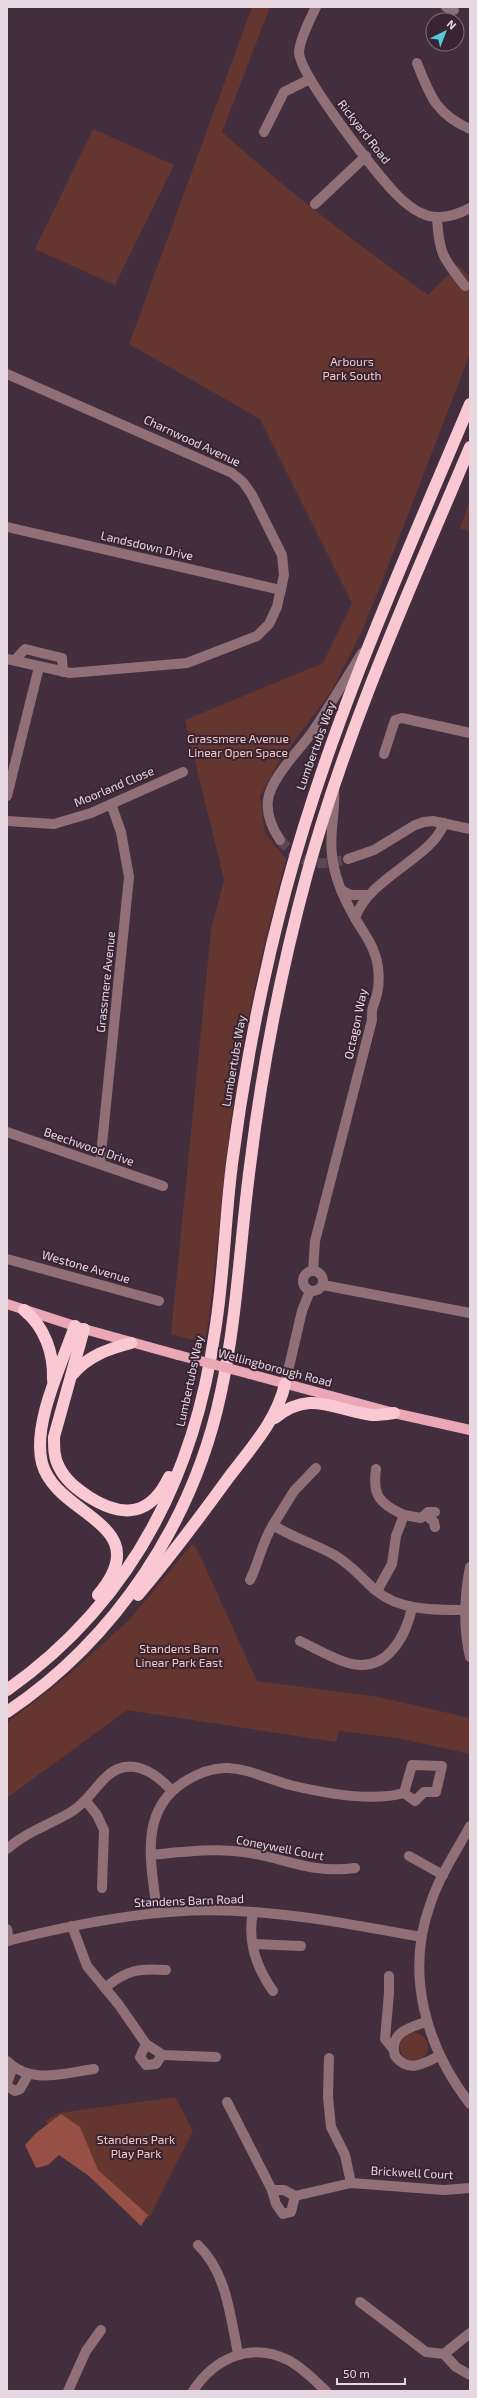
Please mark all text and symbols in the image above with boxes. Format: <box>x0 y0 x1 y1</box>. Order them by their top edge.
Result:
north arrow <box>425 12 465 52</box>
text: N <box>445 17 459 32</box>
street label: Rickyard Road <box>336 97 394 166</box>
park label: Arbours Park South <box>322 354 382 382</box>
street label: Charnwood Avenue <box>142 412 243 469</box>
street label: Landsdown Drive <box>100 528 195 562</box>
street label: Lumbertubs Way <box>293 699 338 792</box>
park label: Grassmere Avenue Linear Open Space <box>187 731 289 759</box>
street label: Moorland Close <box>72 763 156 809</box>
street label: Grassmere Avenue <box>93 931 117 1033</box>
street label: Octagon Way <box>341 986 370 1061</box>
street label: Lumbertubs Way <box>218 1013 248 1108</box>
street label: Beechwood Drive <box>42 1124 136 1168</box>
street label: Westone Avenue <box>41 1247 132 1285</box>
street label: Lumbertubs Way <box>173 1333 206 1428</box>
street label: Wellingborough Road <box>217 1345 334 1389</box>
park label: Standens Barn Linear Park East <box>135 1641 223 1669</box>
street label: Coneywell Court <box>235 1832 326 1862</box>
street label: Standens Barn Road <box>134 1891 244 1909</box>
park label: Standens Park Play Park <box>97 2132 175 2160</box>
street label: Brickwell Court <box>370 2163 454 2181</box>
scale bar <box>337 2360 405 2386</box>
text: 50 m <box>343 2366 370 2380</box>

